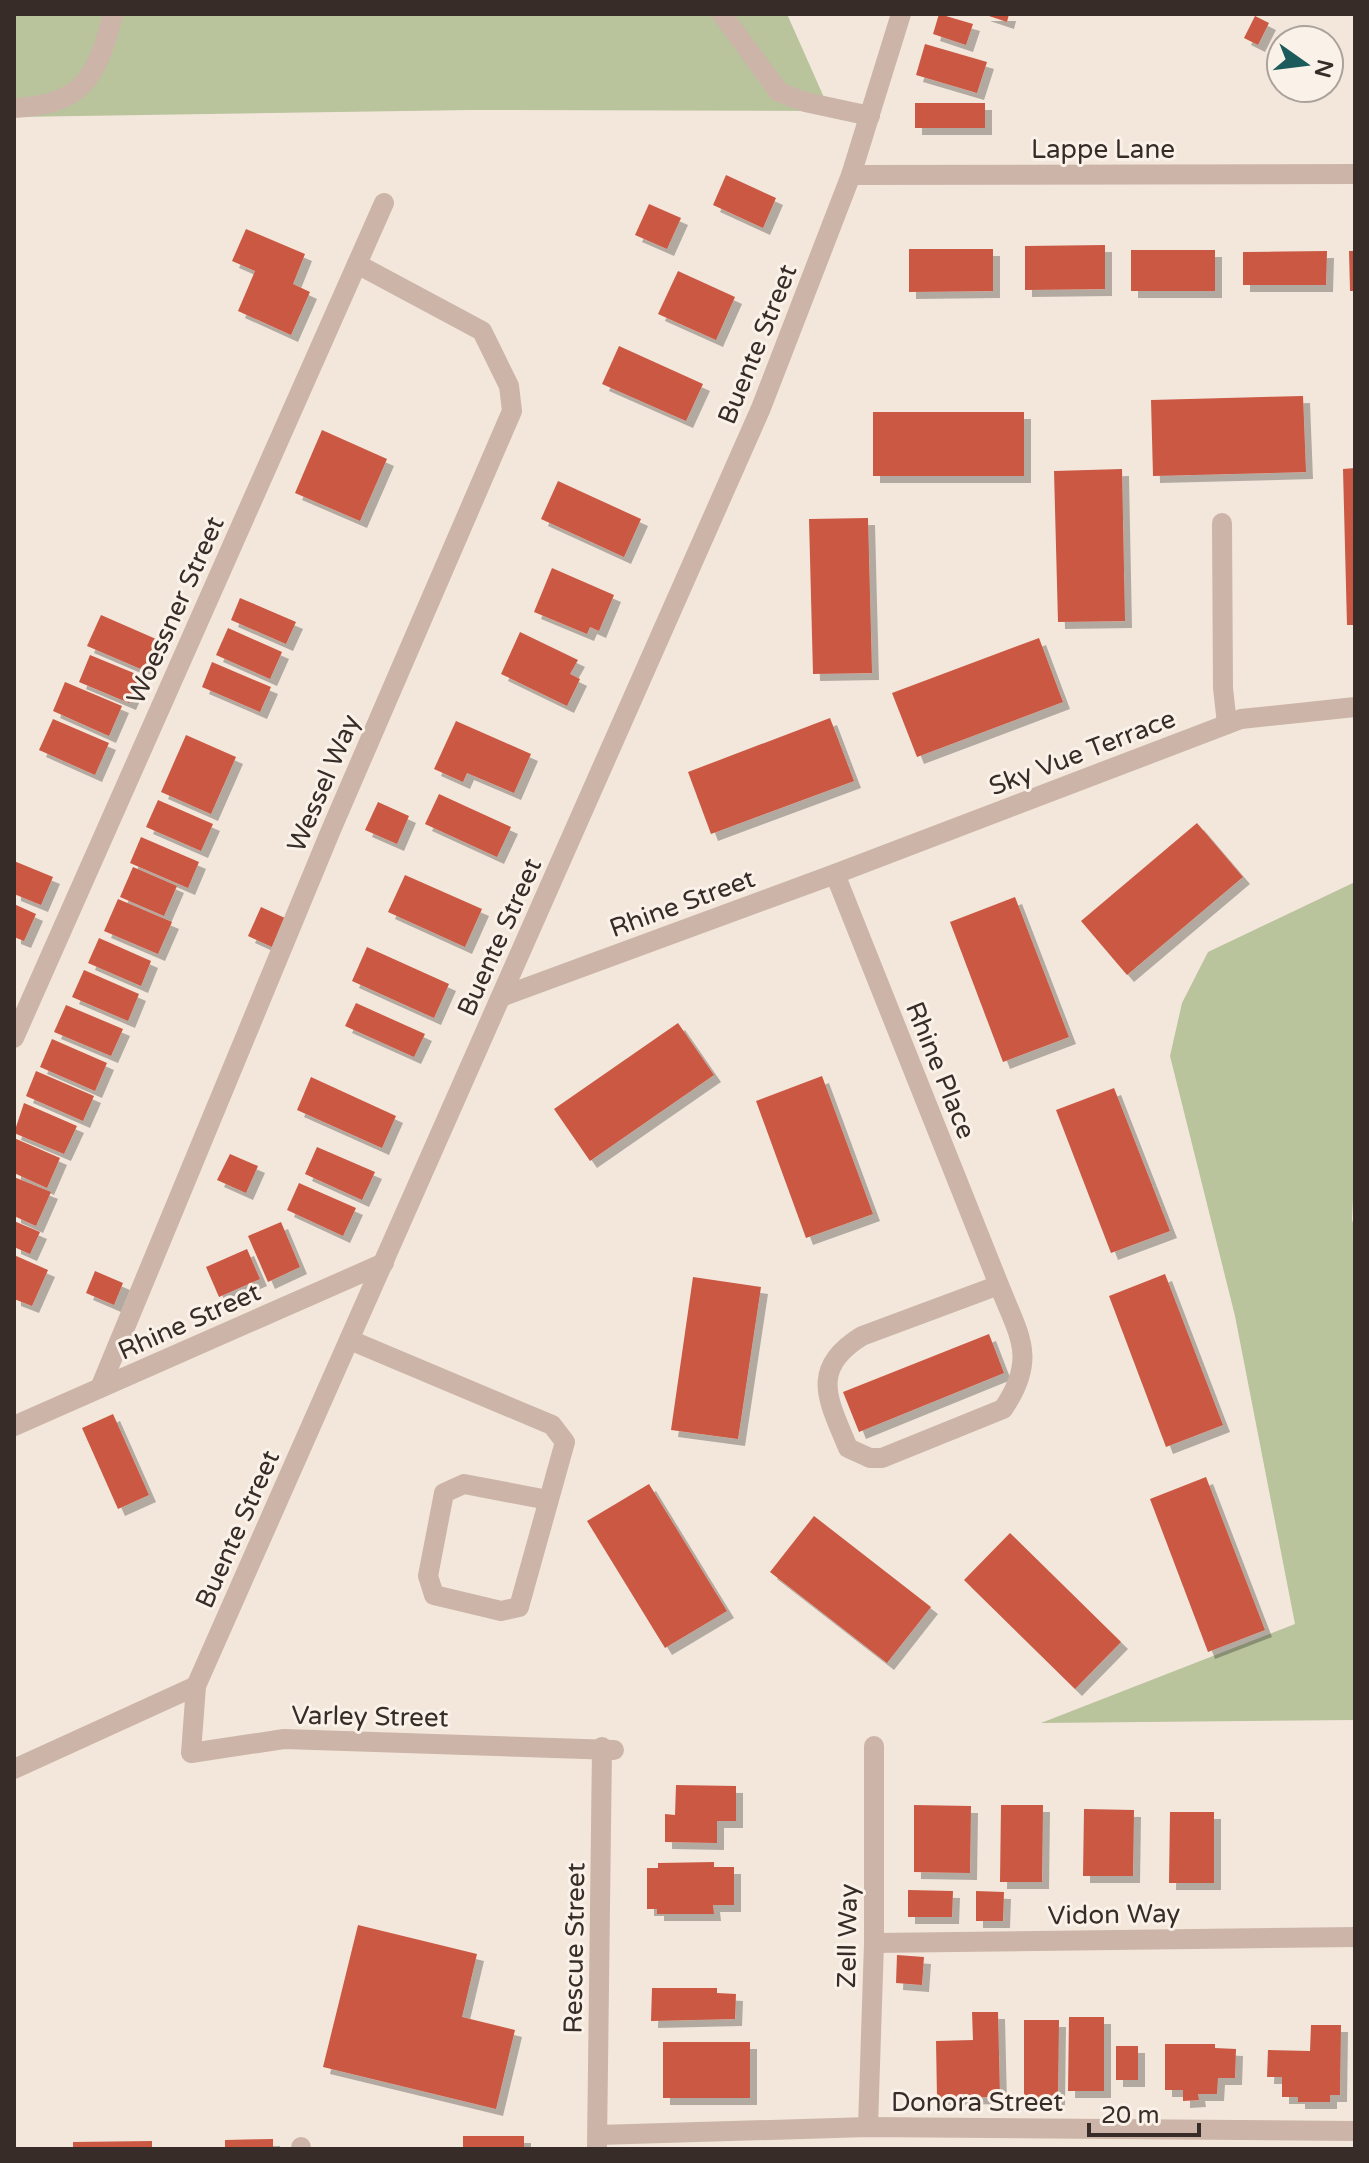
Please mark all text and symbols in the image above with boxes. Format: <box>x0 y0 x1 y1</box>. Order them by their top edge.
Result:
north arrow <box>1265 24 1345 104</box>
text: N <box>1309 57 1338 80</box>
street label: Lappe Lane <box>1031 134 1175 165</box>
street label: Buente Street <box>711 260 804 429</box>
street label: Woessner Street <box>120 511 231 709</box>
street label: Sky Vue Terrace <box>985 703 1180 802</box>
street label: Wessel Way <box>281 710 366 857</box>
street label: Buente Street <box>451 853 548 1021</box>
street label: Rhine Street <box>605 863 759 944</box>
street label: Rhine Place <box>899 997 982 1143</box>
street label: Rhine Street <box>113 1276 265 1367</box>
street label: Buente Street <box>189 1445 286 1613</box>
street label: Varley Street <box>291 1700 449 1733</box>
street label: Rescue Street <box>558 1862 591 2034</box>
street label: Zell Way <box>831 1883 864 1989</box>
street label: Vidon Way <box>1047 1898 1181 1931</box>
street label: Donora Street <box>891 2087 1063 2118</box>
scale bar <box>1089 2087 1199 2137</box>
text: 20 m <box>1101 2101 1159 2130</box>

